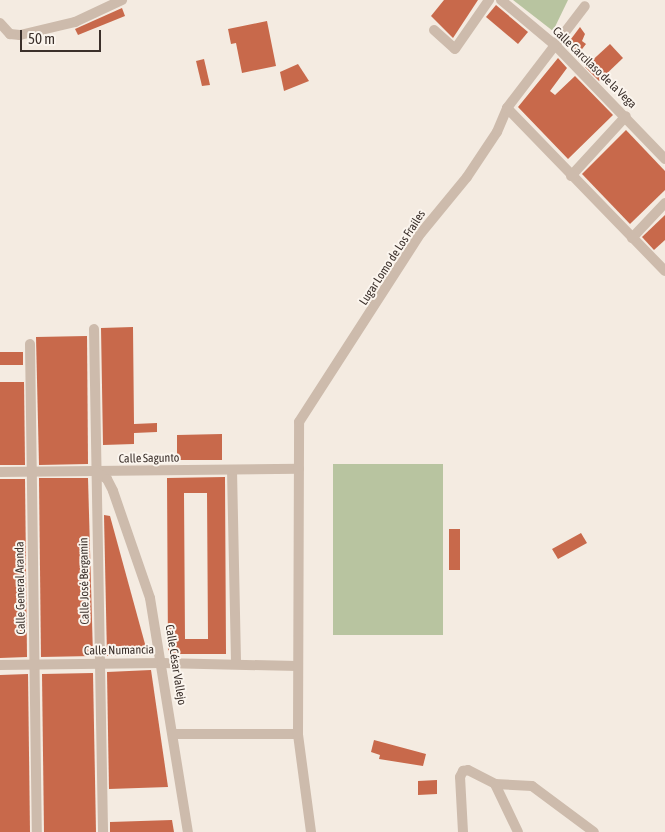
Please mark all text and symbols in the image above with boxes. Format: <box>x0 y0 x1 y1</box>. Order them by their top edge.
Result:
scale bar <box>22 20 104 52</box>
street label: Calle Carcilaso de la Vega <box>549 24 639 112</box>
text: 50 m <box>28 30 55 47</box>
street label: Lugar Lomo de Los Frailes <box>357 208 429 308</box>
street label: Calle Sagunto <box>119 451 179 467</box>
street label: Calle José Bergamin <box>77 537 93 625</box>
street label: Calle General Aranda <box>13 541 29 635</box>
street label: Calle César Vallejo <box>162 624 188 706</box>
street label: Calle Numancia <box>84 643 154 659</box>

